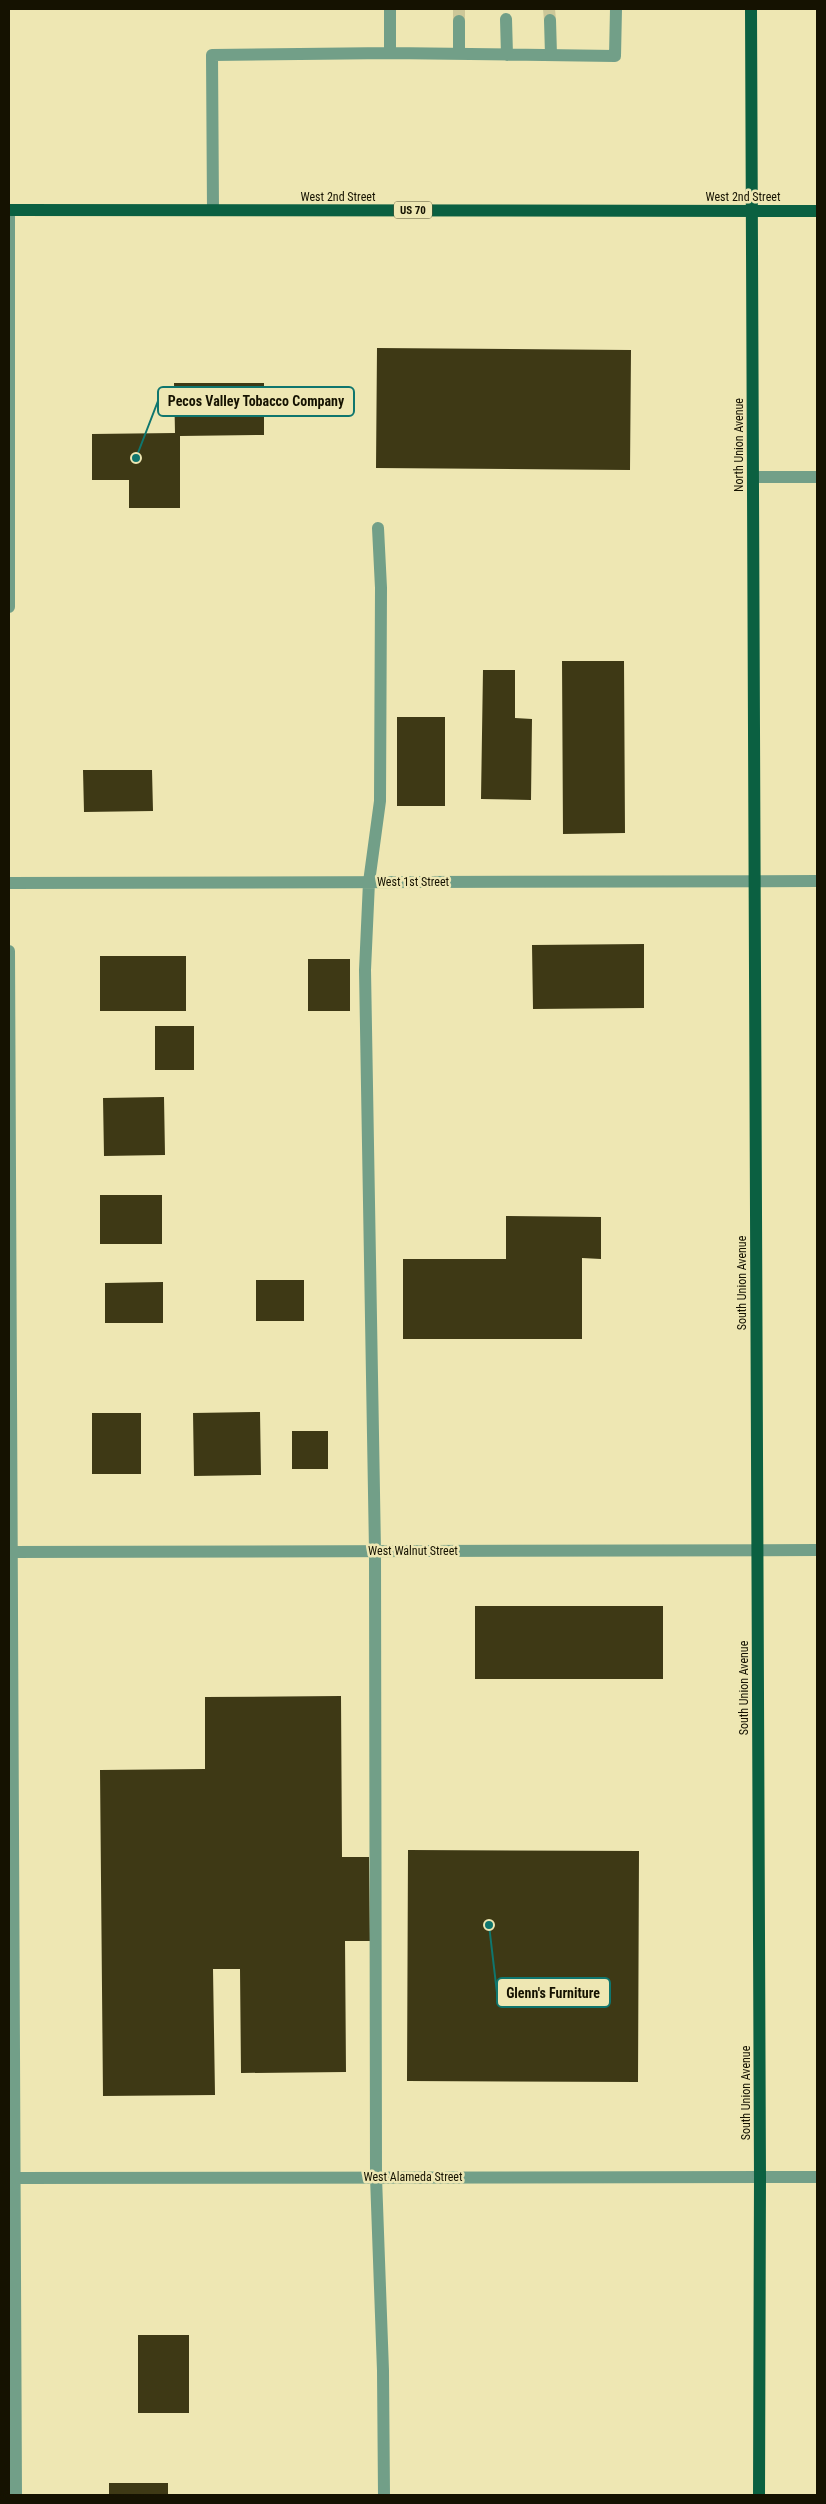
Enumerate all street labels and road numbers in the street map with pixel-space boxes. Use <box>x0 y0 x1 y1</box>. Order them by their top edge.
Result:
street label: West 2nd Street <box>301 190 376 204</box>
street label: West 2nd Street <box>706 190 781 204</box>
road number: US 70 <box>394 202 432 218</box>
street label: North Union Avenue <box>732 398 746 492</box>
street label: West 1st Street <box>377 875 450 889</box>
street label: South Union Avenue <box>735 1235 749 1330</box>
street label: West Walnut Street <box>368 1544 458 1558</box>
street label: South Union Avenue <box>737 1640 751 1735</box>
street label: South Union Avenue <box>739 2045 753 2140</box>
street label: West Alameda Street <box>363 2170 463 2184</box>

